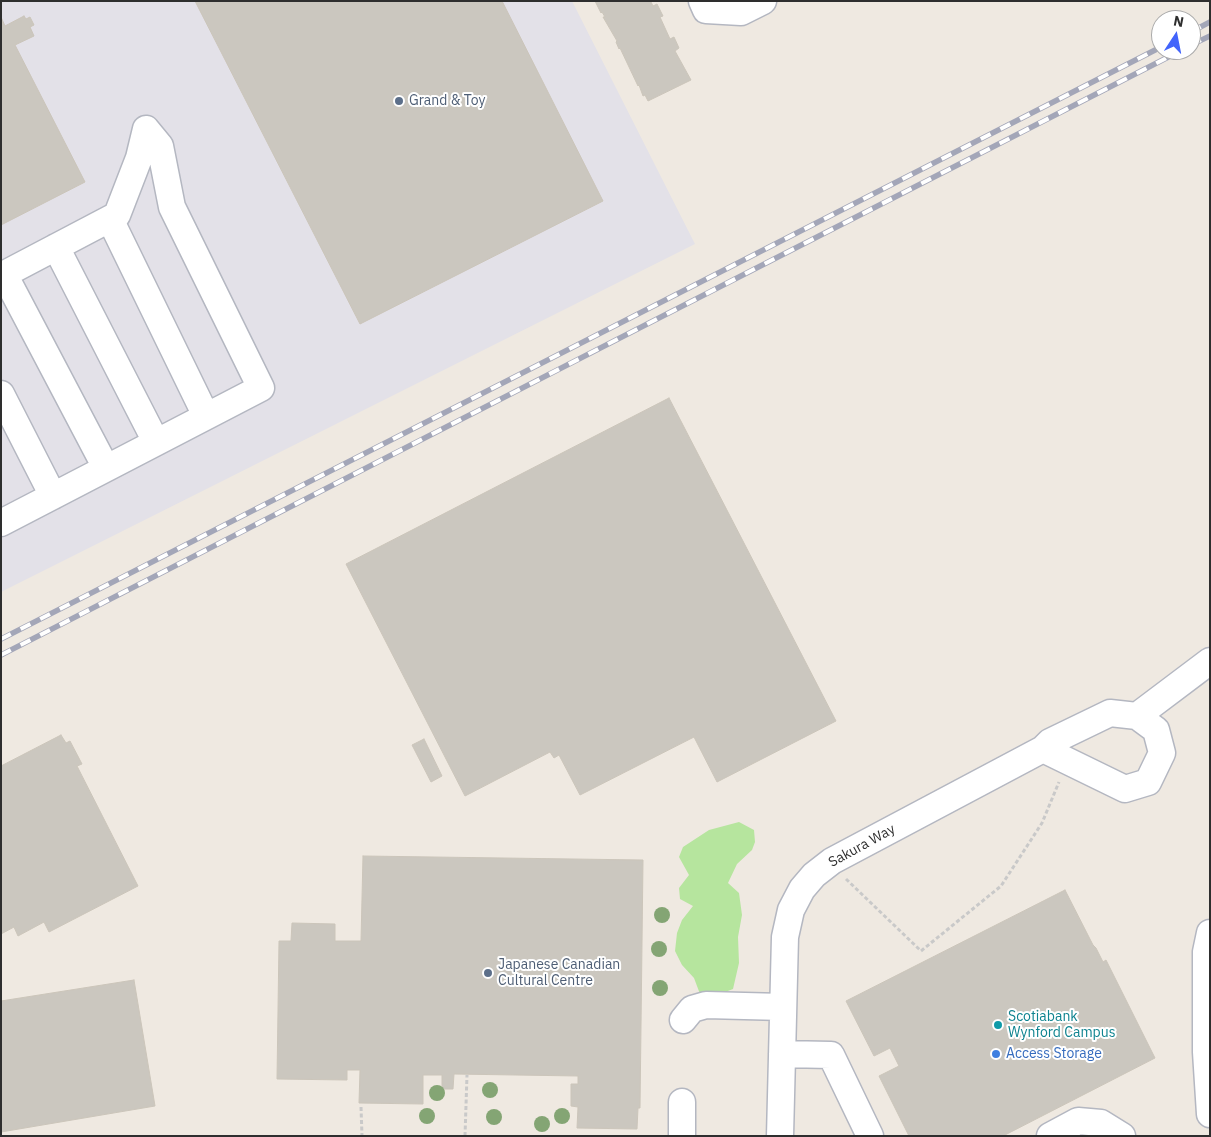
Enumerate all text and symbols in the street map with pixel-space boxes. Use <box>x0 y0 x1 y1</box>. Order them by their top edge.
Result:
north arrow <box>1151 10 1201 60</box>
text: N <box>1172 11 1185 31</box>
place label: Grand & Toy <box>409 93 486 109</box>
marker: Grand & Toy <box>393 95 405 107</box>
street label: Sakura Way <box>826 821 898 871</box>
place label: Japanese Canadian Cultural Centre <box>498 957 620 990</box>
marker: Japanese Canadian Cultural Centre <box>482 967 494 979</box>
place label: Scotiabank Wynford Campus <box>1008 1009 1115 1042</box>
marker: Scotiabank Wynford Campus <box>992 1019 1004 1031</box>
place label: Access Storage <box>1006 1046 1102 1062</box>
marker: Access Storage <box>990 1048 1002 1060</box>

